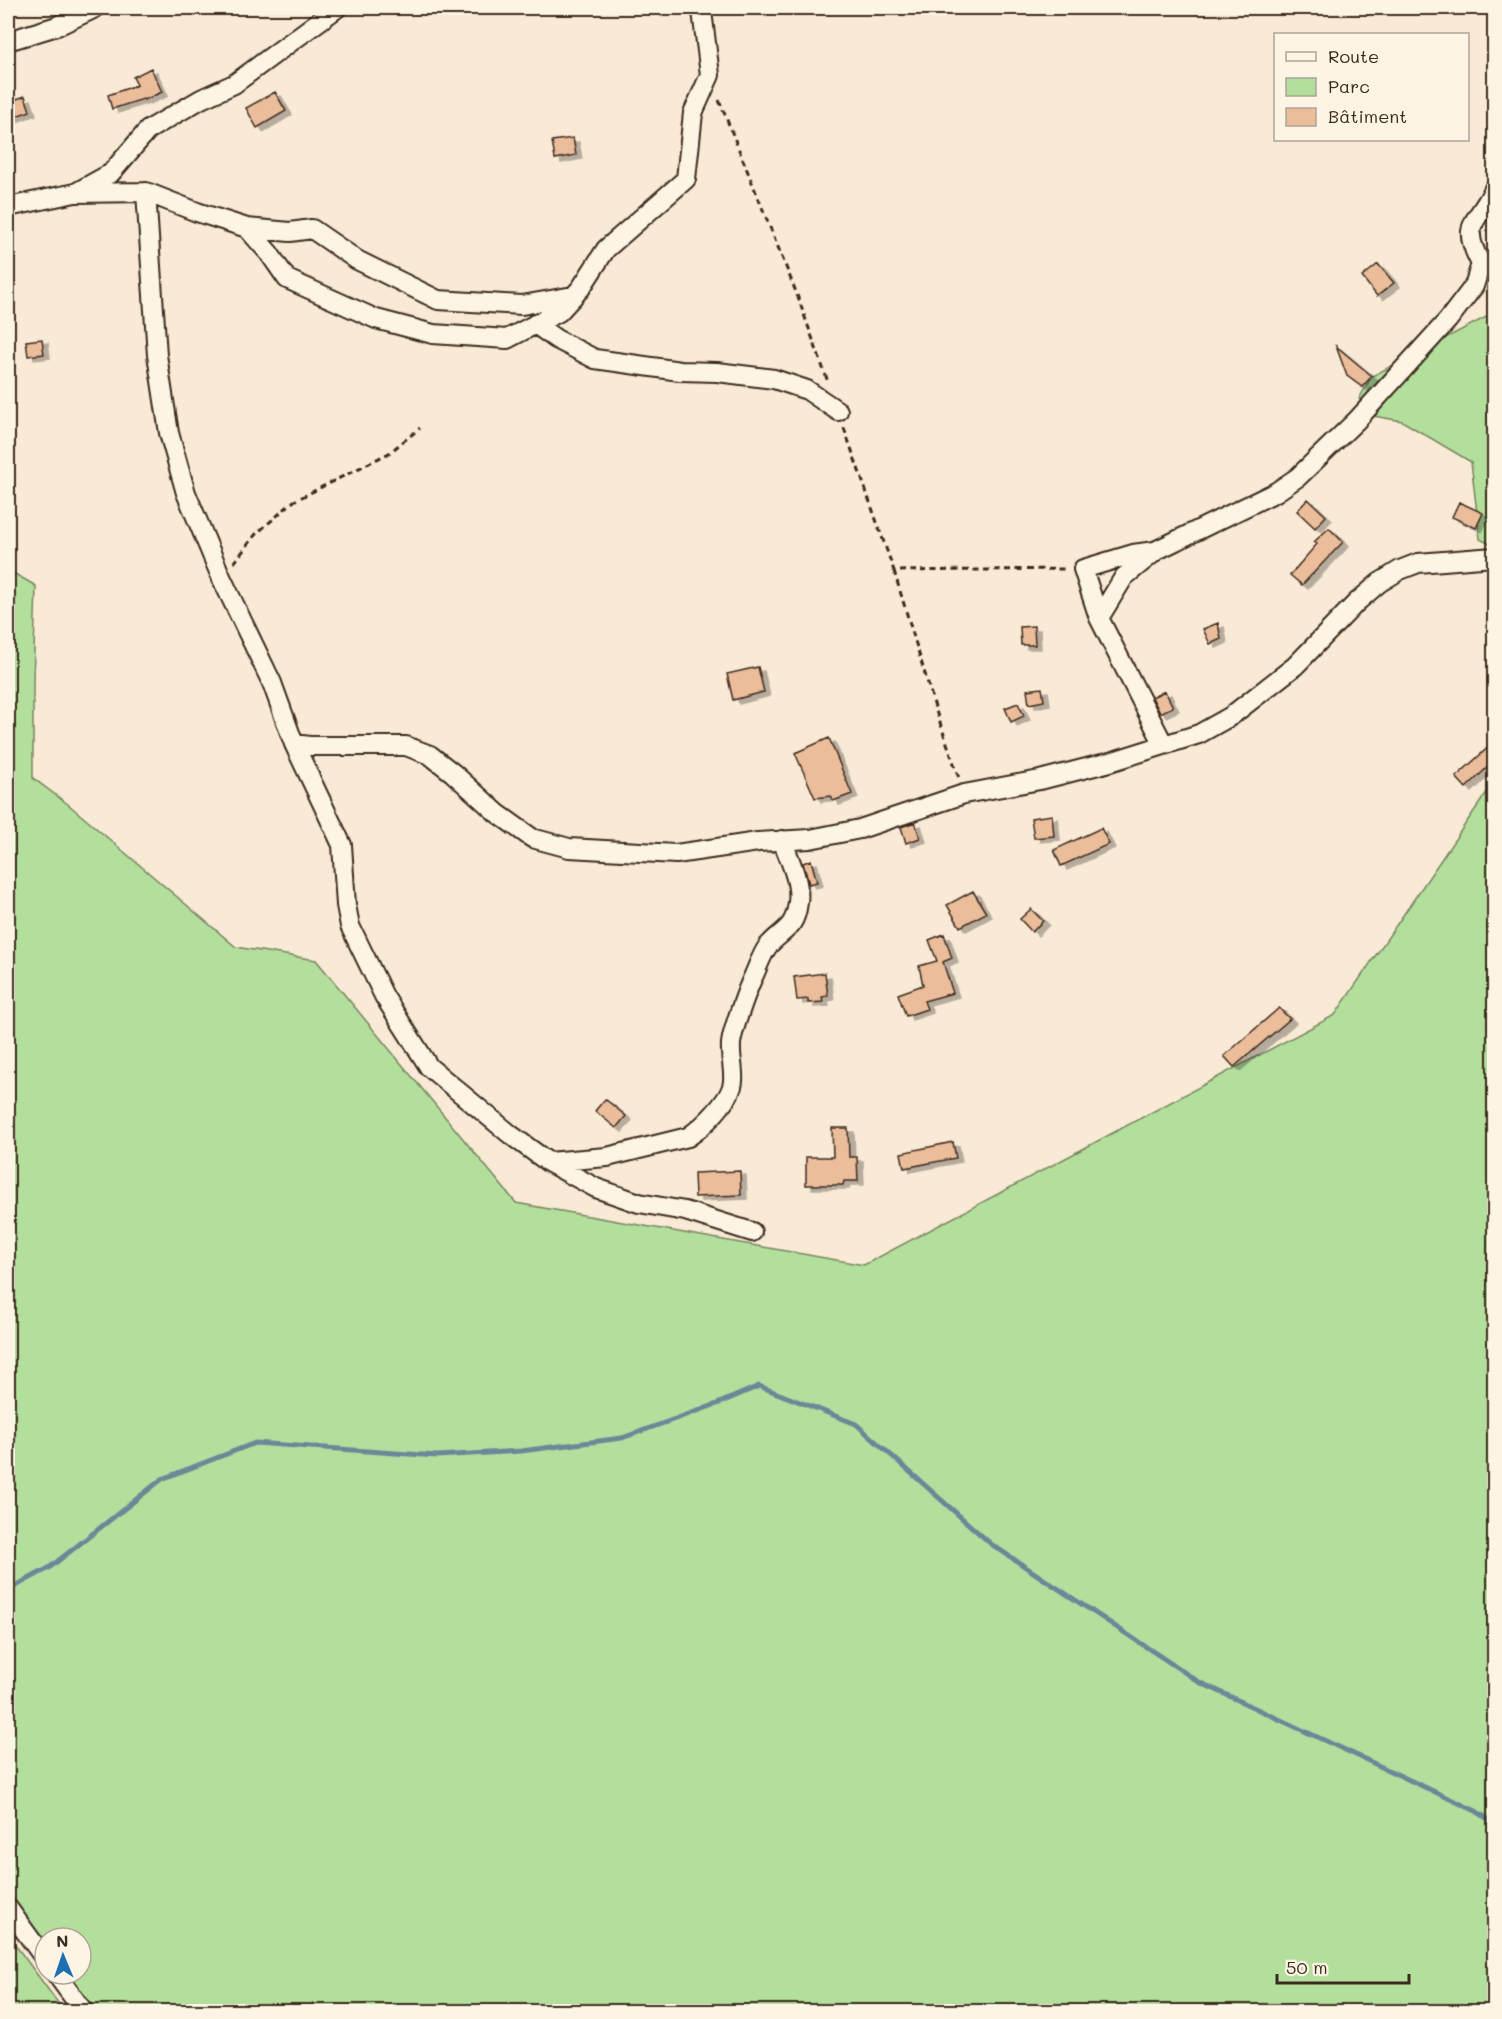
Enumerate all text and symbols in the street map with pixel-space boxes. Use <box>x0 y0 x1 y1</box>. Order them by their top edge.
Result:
legend <box>1274 33 1469 141</box>
text: Route <box>1328 44 1379 68</box>
text: Parc <box>1328 74 1370 98</box>
text: Bâtiment <box>1328 104 1407 128</box>
north arrow <box>33 1926 93 1986</box>
text: N <box>56 1930 69 1951</box>
scale bar <box>1277 1947 1409 1985</box>
text: 50 m <box>1286 1955 1328 1979</box>

